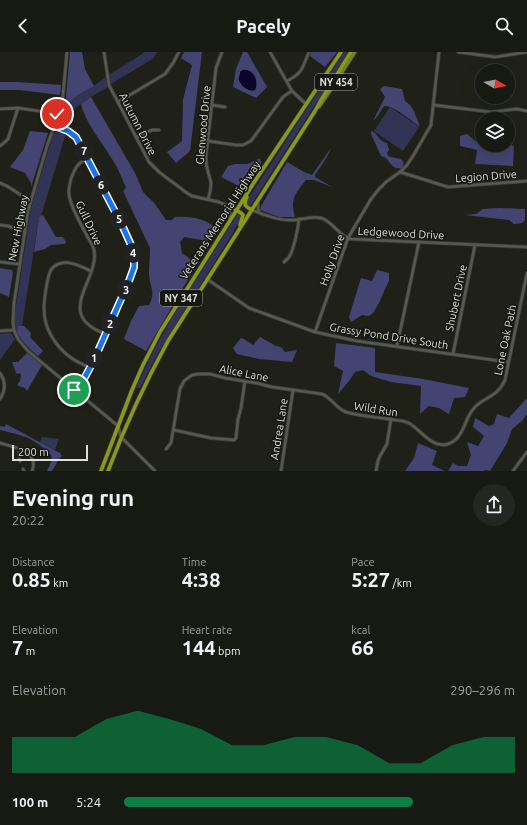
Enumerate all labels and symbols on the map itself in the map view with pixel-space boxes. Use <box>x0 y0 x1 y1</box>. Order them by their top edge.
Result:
north arrow <box>475 64 515 104</box>
road number: NY 454 <box>315 74 357 90</box>
street label: Glenwood Drive <box>194 85 212 165</box>
street label: Autumn Drive <box>117 91 159 157</box>
pin <box>40 97 74 131</box>
pin: 7 <box>74 141 94 161</box>
street label: Veterans Memorial Highway <box>177 158 263 281</box>
street label: Legion Drive <box>455 168 517 184</box>
pin: 6 <box>91 175 111 195</box>
street label: New Highway <box>6 193 30 262</box>
street label: Gull Drive <box>73 199 105 247</box>
pin: 5 <box>109 209 129 229</box>
street label: Ledgewood Drive <box>357 225 445 241</box>
street label: Holly Drive <box>317 233 347 287</box>
pin: 4 <box>123 243 143 263</box>
street label: Shubert Drive <box>443 264 469 332</box>
pin: 3 <box>116 280 136 300</box>
road number: NY 347 <box>160 290 202 306</box>
street label: Lone Oak Path <box>492 304 518 376</box>
pin: 2 <box>100 314 120 334</box>
street label: Grassy Pond Drive South <box>329 321 449 351</box>
pin: 1 <box>84 348 104 368</box>
street label: Alice Lane <box>218 362 270 384</box>
pin <box>57 373 91 407</box>
street label: Andrea Lane <box>268 397 290 461</box>
street label: Wild Run <box>353 400 399 418</box>
scale bar <box>12 443 88 462</box>

